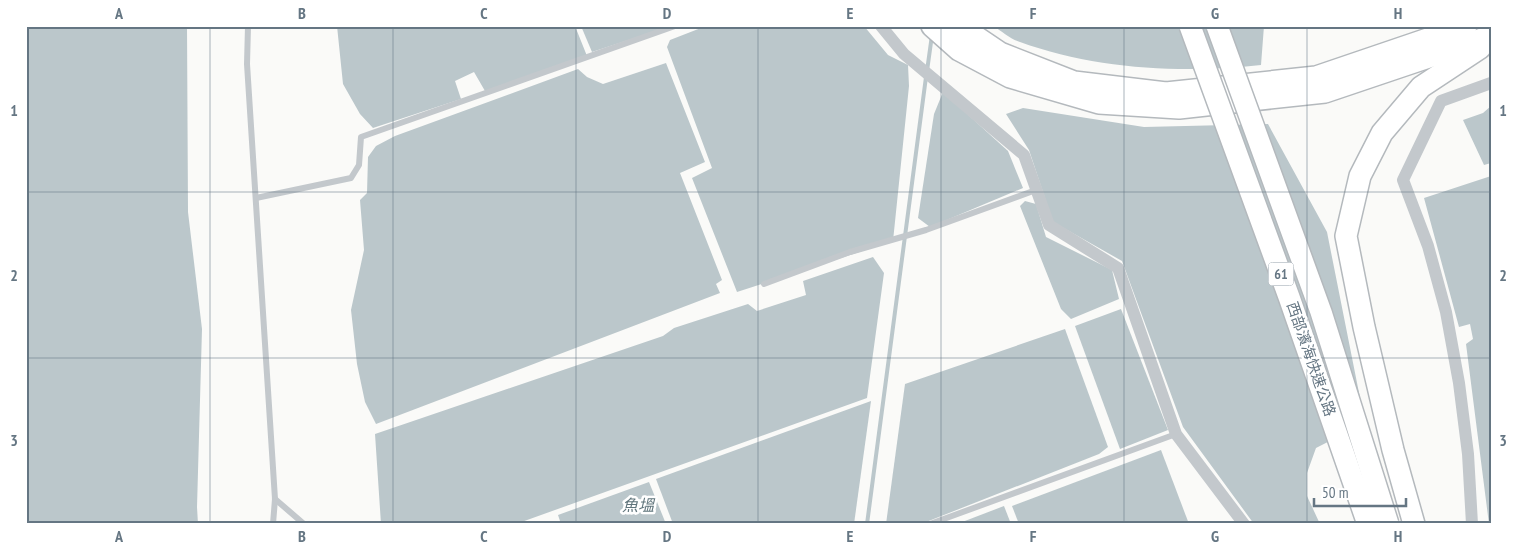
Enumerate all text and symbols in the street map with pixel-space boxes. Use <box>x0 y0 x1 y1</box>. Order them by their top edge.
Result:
text: A <box>114 3 124 23</box>
text: B <box>298 3 306 23</box>
text: C <box>480 3 488 23</box>
text: D <box>663 3 672 23</box>
text: E <box>847 3 854 23</box>
text: F <box>1030 3 1037 23</box>
text: G <box>1211 3 1219 23</box>
text: H <box>1394 3 1402 23</box>
text: 1 <box>10 100 18 120</box>
text: 1 <box>1499 100 1507 120</box>
road number: 61 <box>1268 262 1294 286</box>
text: 2 <box>10 265 18 285</box>
text: 2 <box>1499 265 1507 285</box>
street label: 西部濱海快速公路 <box>1283 299 1340 419</box>
text: 3 <box>10 430 18 450</box>
text: 3 <box>1499 430 1507 450</box>
scale bar <box>1314 475 1407 507</box>
text: 50 m <box>1322 483 1348 502</box>
water label: 魚塭 <box>622 495 656 515</box>
text: A <box>114 526 124 546</box>
text: B <box>298 526 306 546</box>
text: C <box>480 526 488 546</box>
text: D <box>663 526 672 546</box>
text: E <box>847 526 854 546</box>
text: F <box>1030 526 1037 546</box>
text: G <box>1211 526 1219 546</box>
text: H <box>1394 526 1402 546</box>

